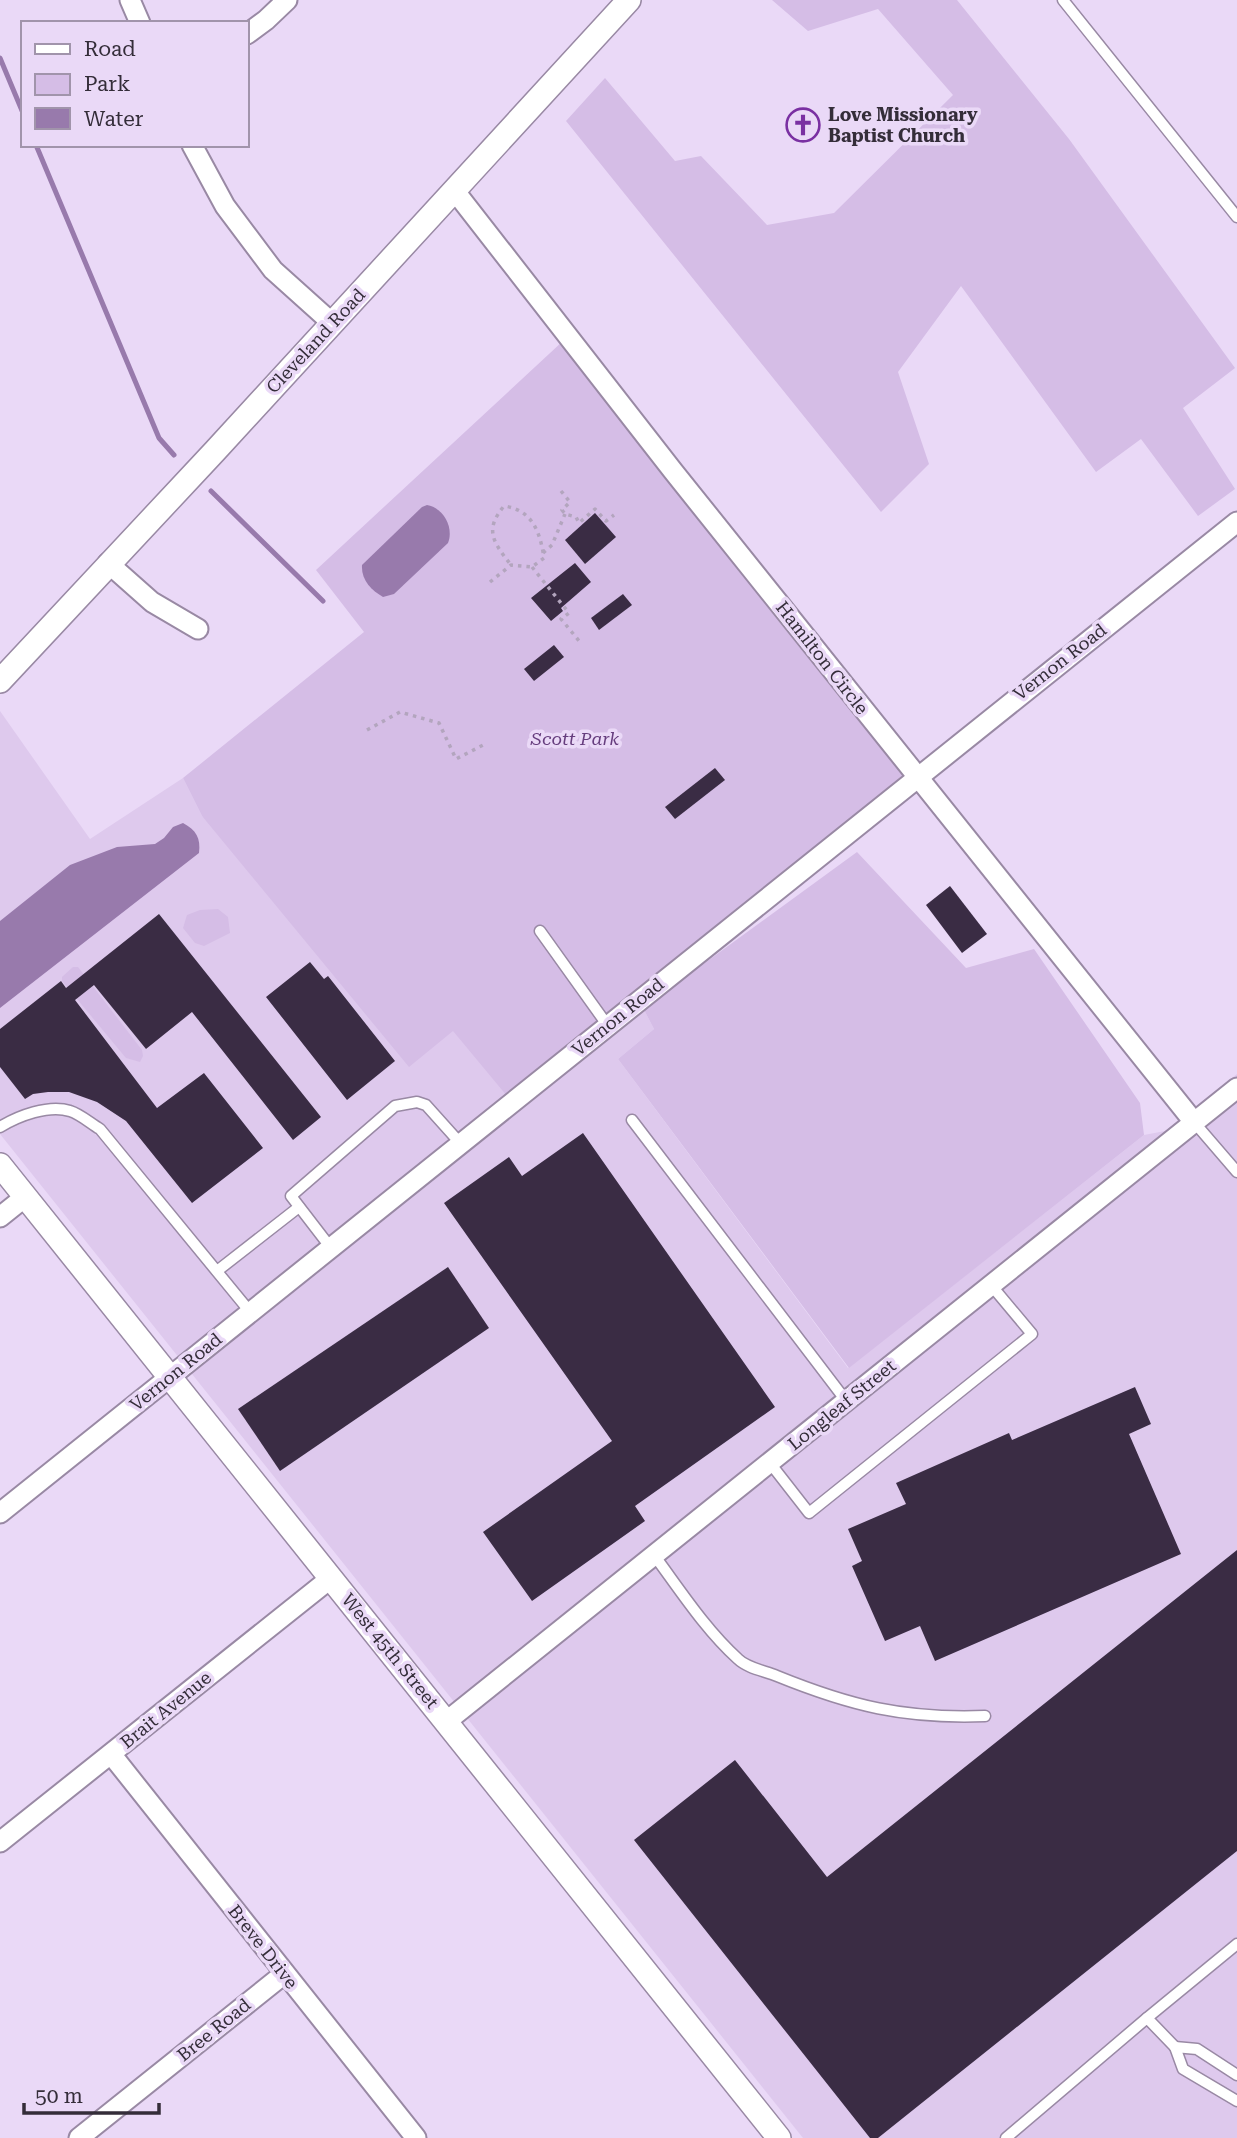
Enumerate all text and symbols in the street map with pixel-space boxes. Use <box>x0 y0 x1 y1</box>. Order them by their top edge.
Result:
legend <box>21 21 248 147</box>
text: Road <box>84 37 136 61</box>
text: Park <box>84 72 130 96</box>
place label: Love Missionary Baptist Church <box>828 104 978 146</box>
church icon: Love Missionary Baptist Church <box>784 106 822 144</box>
text: Water <box>84 107 144 131</box>
street label: Cleveland Road <box>262 284 370 397</box>
street label: Hamilton Circle <box>772 597 873 718</box>
street label: Vernon Road <box>1009 619 1111 704</box>
park label: Scott Park <box>530 728 619 749</box>
street label: Vernon Road <box>568 973 668 1060</box>
street label: Vernon Road <box>126 1328 226 1415</box>
street label: Longleaf Street <box>784 1355 900 1454</box>
street label: West 45th Street <box>338 1589 443 1713</box>
street label: Brait Avenue <box>116 1667 215 1753</box>
street label: Breve Drive <box>224 1901 303 1993</box>
street label: Bree Road <box>173 1994 255 2065</box>
scale bar <box>24 2072 159 2116</box>
text: 50 m <box>35 2084 83 2108</box>

